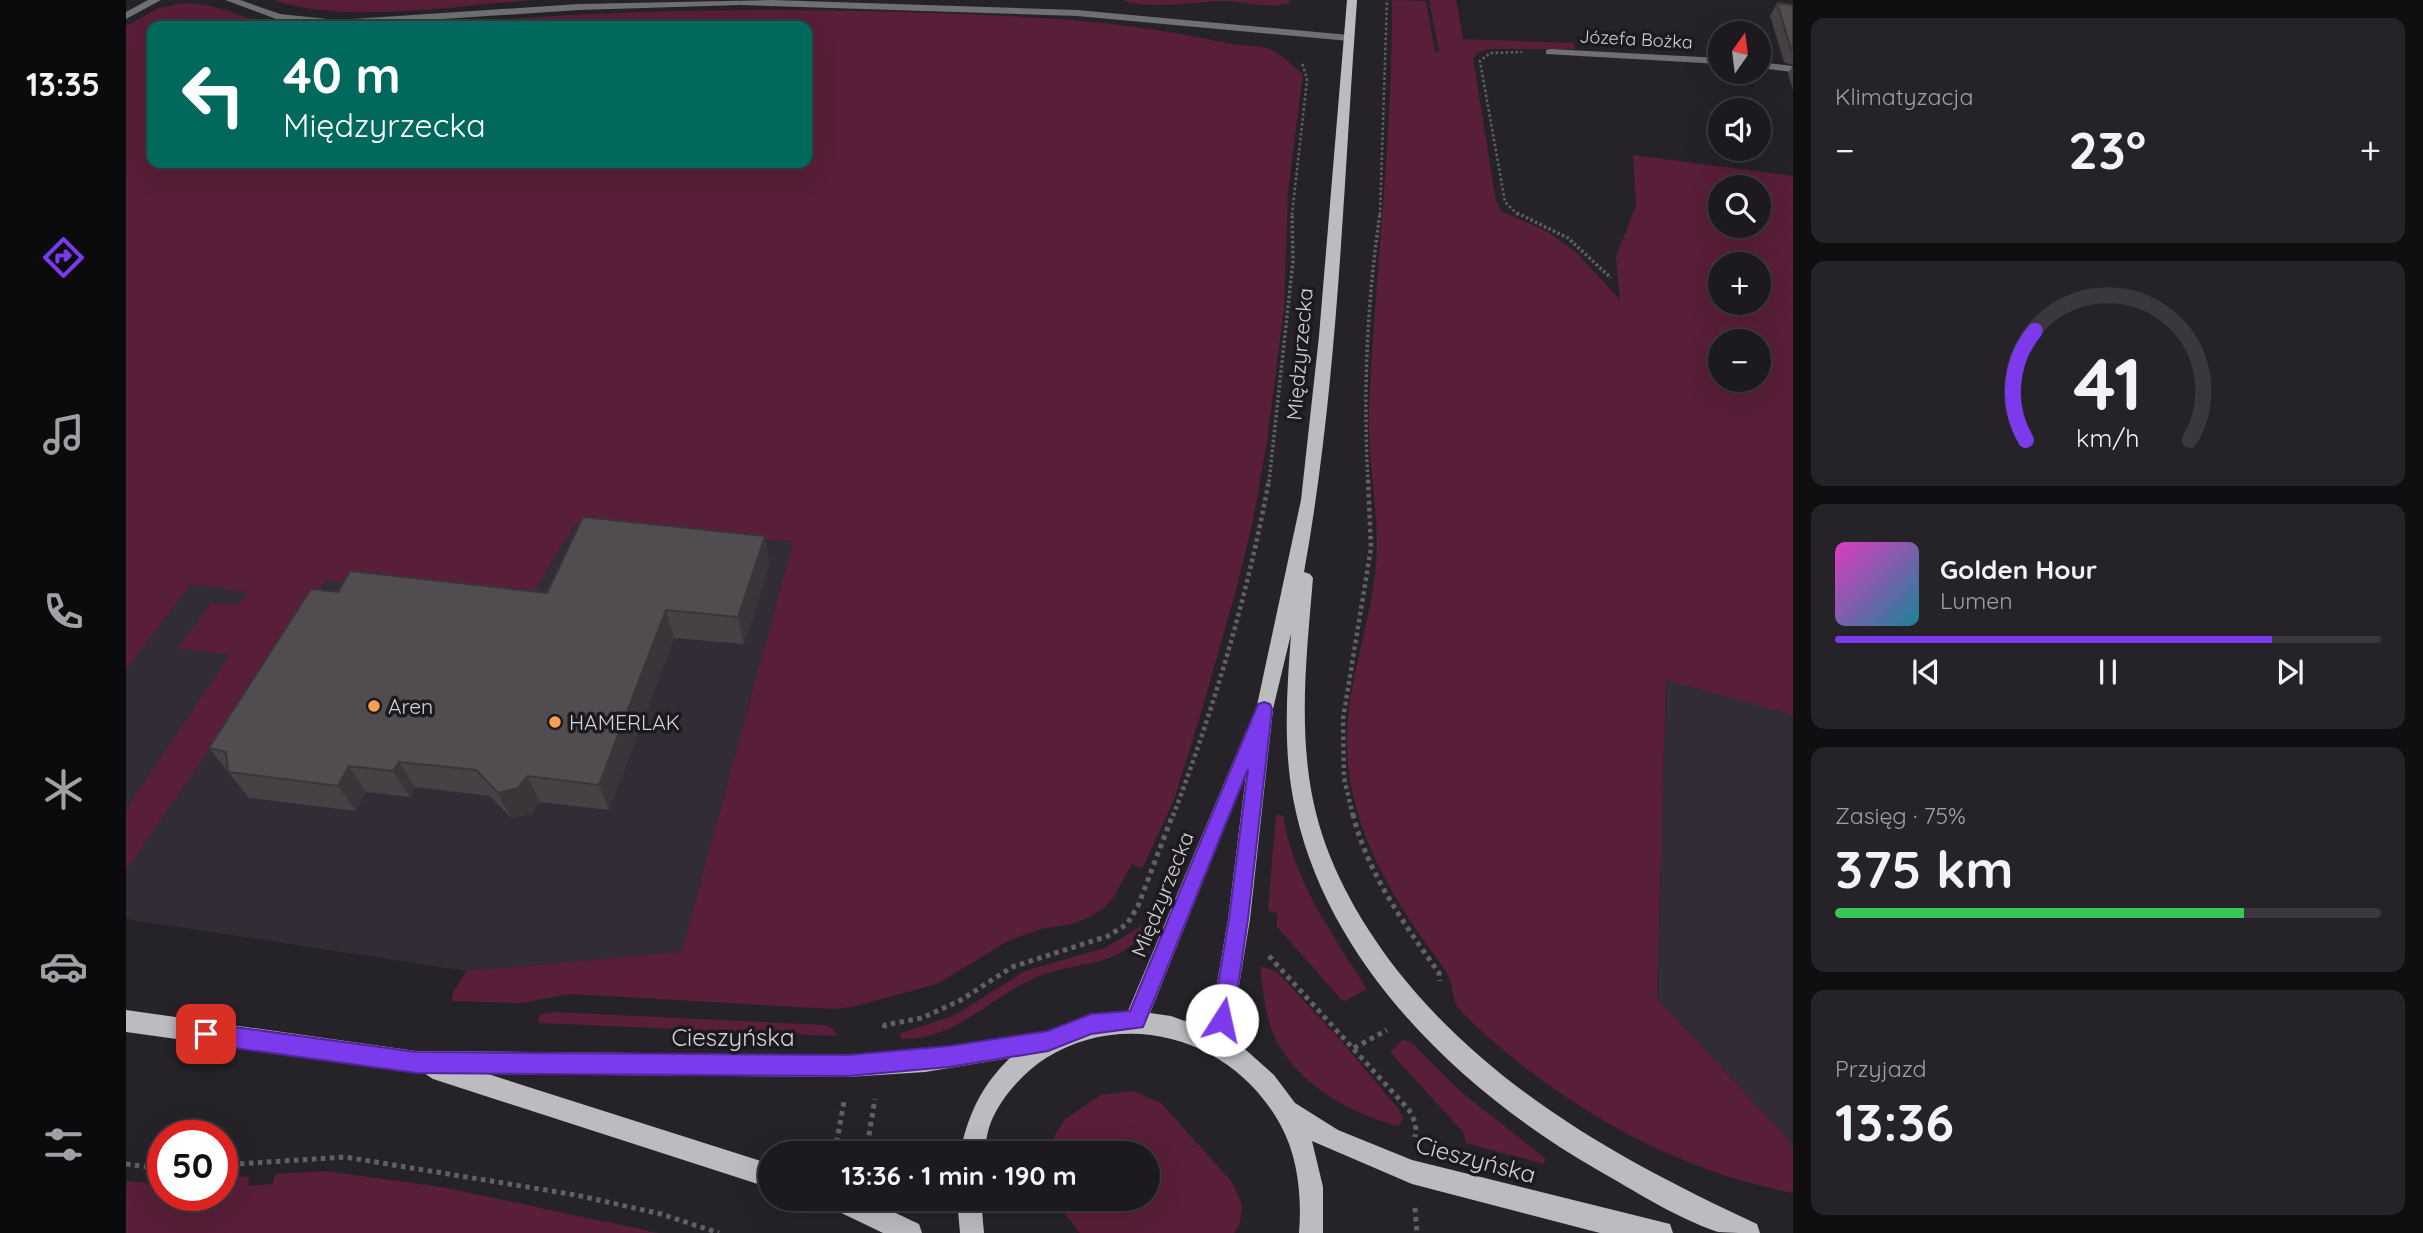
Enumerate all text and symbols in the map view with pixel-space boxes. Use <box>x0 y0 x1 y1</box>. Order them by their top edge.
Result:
north arrow <box>1708 21 1771 84</box>
map controls <box>1708 21 1771 392</box>
street label: Józefa Bożka <box>1579 25 1693 53</box>
text: 40 m <box>283 44 401 105</box>
icon: left <box>168 49 259 140</box>
text: 13:35 <box>26 64 100 104</box>
text: Klimatyzacja <box>1835 82 1974 111</box>
button: sound <box>1708 98 1771 161</box>
text: Międzyrzecka <box>283 105 486 145</box>
text: 23° <box>2068 117 2146 182</box>
text: − <box>1835 126 1855 174</box>
text: + <box>2360 126 2381 174</box>
button: search <box>1708 175 1771 238</box>
icon: directions <box>39 233 88 282</box>
button: + <box>1708 252 1771 315</box>
street label: Międzyrzecka <box>1280 287 1318 421</box>
button: − <box>1708 329 1771 392</box>
text: 41 <box>2074 337 2142 428</box>
icon: music <box>39 410 88 459</box>
text: km/h <box>2076 421 2140 452</box>
text: Golden Hour <box>1940 553 2097 586</box>
text: Lumen <box>1940 586 2013 615</box>
icon: phone <box>39 587 88 636</box>
icon: previous <box>1907 653 1945 691</box>
icon: pause <box>2089 653 2127 691</box>
icon: next <box>2271 653 2309 691</box>
place label: Aren <box>388 693 433 719</box>
marker: Aren <box>366 698 382 714</box>
place label: HAMERLAK <box>569 709 680 735</box>
marker: HAMERLAK <box>547 714 563 730</box>
icon: climate <box>39 765 88 814</box>
text: Zasięg · 75% <box>1835 801 1966 830</box>
street label: Międzyrzecka <box>1125 827 1199 961</box>
text: 375 km <box>1835 836 2014 901</box>
icon: car <box>39 942 88 991</box>
position arrow <box>1185 983 1259 1057</box>
pin <box>176 1004 236 1064</box>
icon: arrive <box>187 1015 225 1053</box>
street label: Cieszyńska <box>671 1022 795 1052</box>
text: Przyjazd <box>1835 1054 1927 1083</box>
text: 13:36 <box>1835 1089 1954 1154</box>
icon: filters <box>39 1120 88 1169</box>
speed limit sign: 50 <box>147 1120 238 1211</box>
street label: Cieszyńska <box>1413 1129 1539 1189</box>
text: 13:36 · 1 min · 190 m <box>841 1159 1077 1192</box>

